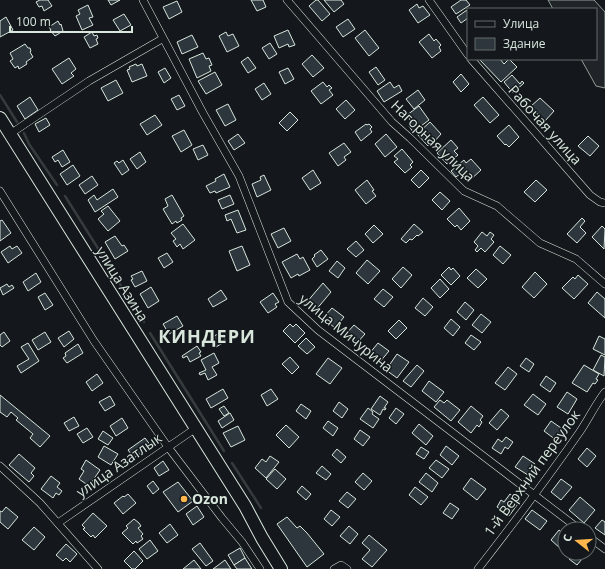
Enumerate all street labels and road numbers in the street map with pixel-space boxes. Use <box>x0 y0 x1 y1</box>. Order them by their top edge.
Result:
street label: Рабочая улица <box>504 81 586 169</box>
street label: Нагорная улица <box>387 96 479 186</box>
street label: улица Азина <box>92 243 153 325</box>
street label: улица Мичурина <box>296 289 397 376</box>
street label: 1-й Верхний переулок <box>479 405 584 540</box>
street label: улица Азатлык <box>72 428 166 501</box>

